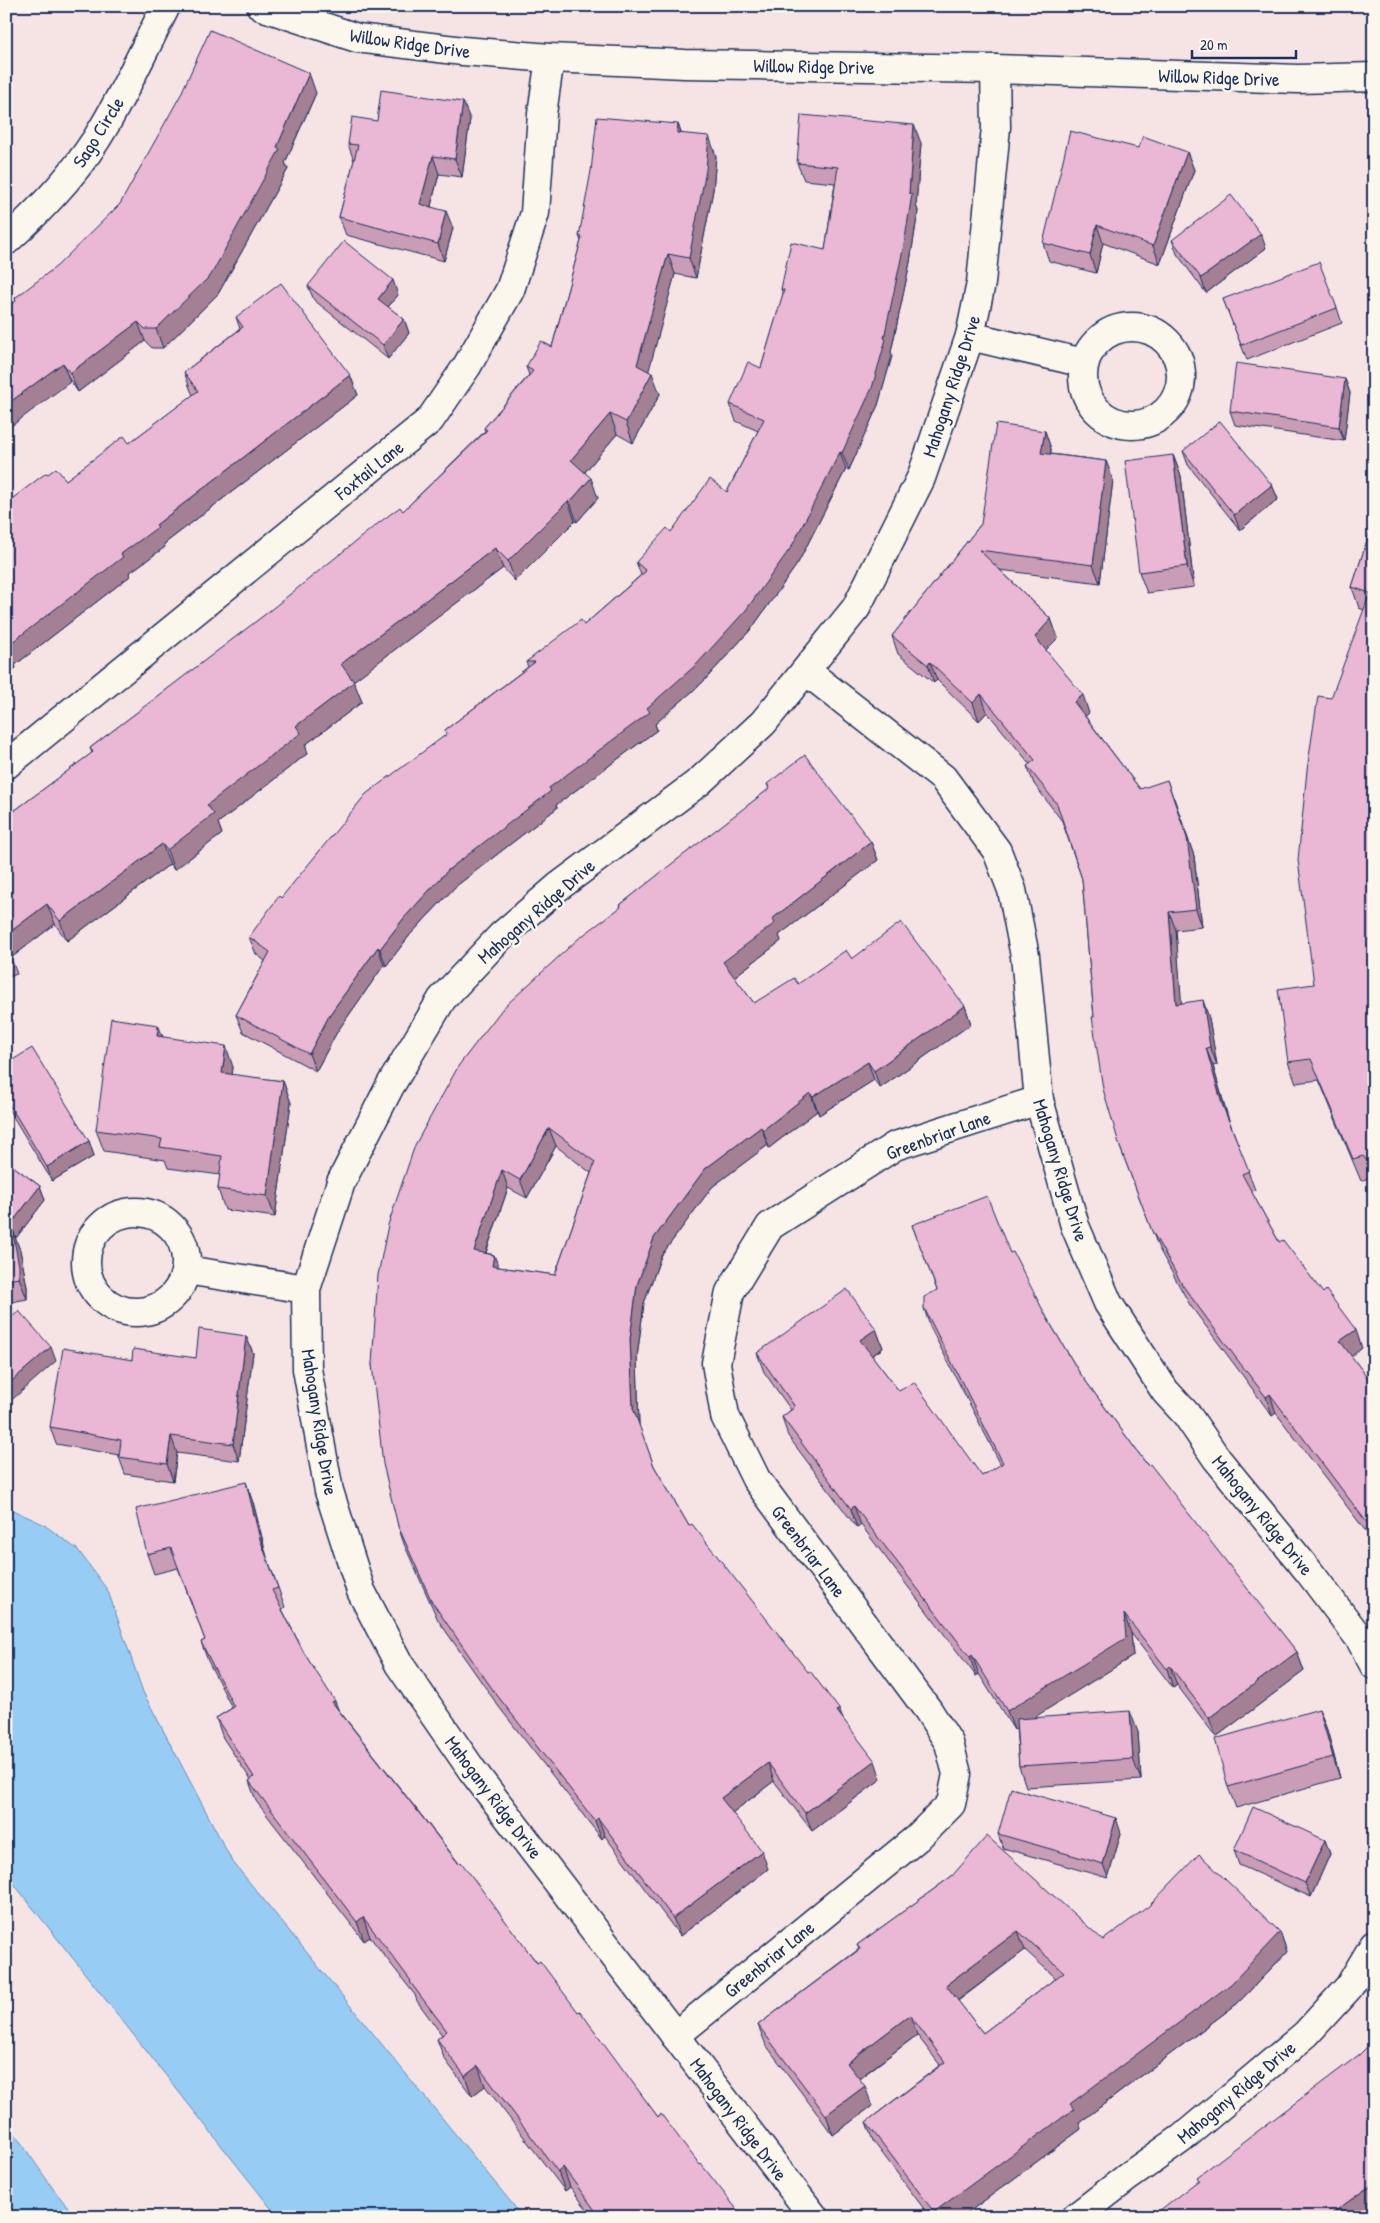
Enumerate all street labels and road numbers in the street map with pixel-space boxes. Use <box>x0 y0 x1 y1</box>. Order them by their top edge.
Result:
street label: Willow Ridge Drive <box>348 22 472 64</box>
street label: Willow Ridge Drive <box>753 52 875 80</box>
street label: Willow Ridge Drive <box>1158 62 1281 92</box>
street label: Sago Circle <box>66 91 130 172</box>
street label: Mahogany Ridge Drive <box>916 311 986 460</box>
street label: Foxtail Lane <box>328 434 409 506</box>
street label: Mahogany Ridge Drive <box>472 852 601 969</box>
street label: Mahogany Ridge Drive <box>1027 1096 1095 1245</box>
street label: Greenbriar Lane <box>882 1104 994 1166</box>
street label: Mahogany Ridge Drive <box>296 1347 344 1497</box>
street label: Mahogany Ridge Drive <box>1206 1449 1320 1581</box>
street label: Greenbriar Lane <box>766 1500 853 1603</box>
street label: Mahogany Ridge Drive <box>439 1730 549 1864</box>
street label: Greenbriar Lane <box>718 1914 820 2004</box>
street label: Mahogany Ridge Drive <box>1171 2034 1301 2149</box>
street label: Mahogany Ridge Drive <box>684 2052 794 2186</box>

